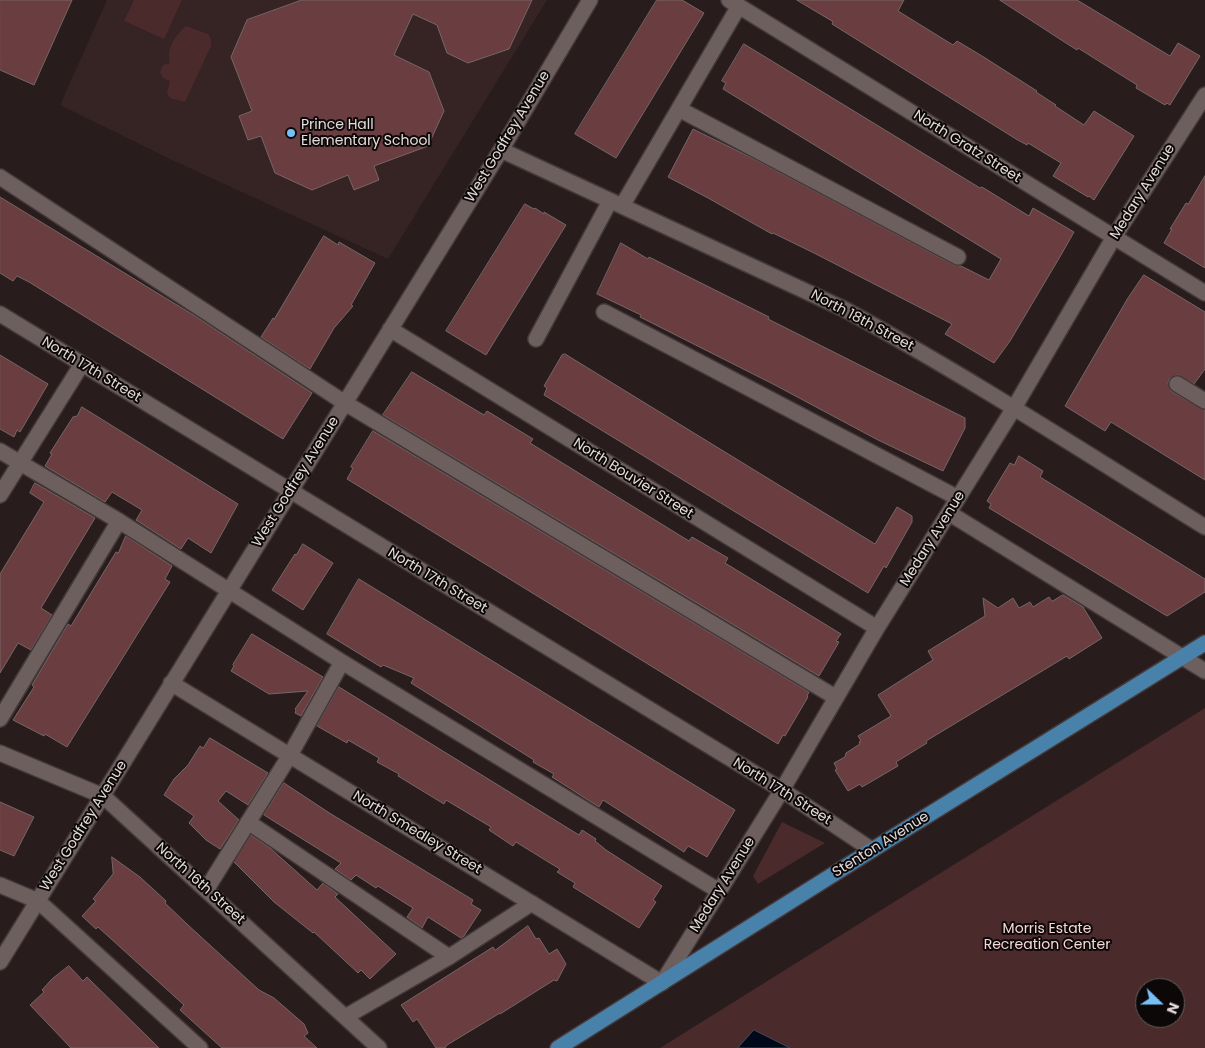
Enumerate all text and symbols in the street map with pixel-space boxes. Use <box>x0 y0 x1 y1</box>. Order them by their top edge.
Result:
street label: West Godfrey Avenue <box>462 68 554 206</box>
street label: North Gratz Street <box>910 107 1024 187</box>
place label: Prince Hall Elementary School <box>301 117 431 150</box>
marker: Prince Hall Elementary School <box>285 127 297 139</box>
street label: Medary Avenue <box>1107 141 1179 243</box>
street label: North 18th Street <box>808 287 916 355</box>
street label: North 17th Street <box>38 334 144 406</box>
street label: West Godfrey Avenue <box>249 414 343 550</box>
street label: North Bouvier Street <box>570 435 696 523</box>
street label: Medary Avenue <box>897 488 969 590</box>
street label: North 17th Street <box>384 545 490 617</box>
street label: North 17th Street <box>730 755 834 829</box>
street label: West Godfrey Avenue <box>37 758 131 894</box>
street label: North Smedley Street <box>350 788 484 878</box>
street label: Stenton Avenue <box>830 809 932 881</box>
street label: Medary Avenue <box>687 834 759 936</box>
street label: North 16th Street <box>152 840 248 928</box>
park label: Morris Estate Recreation Center <box>984 921 1110 954</box>
north arrow <box>1135 978 1185 1028</box>
text: N <box>1162 1000 1184 1017</box>

